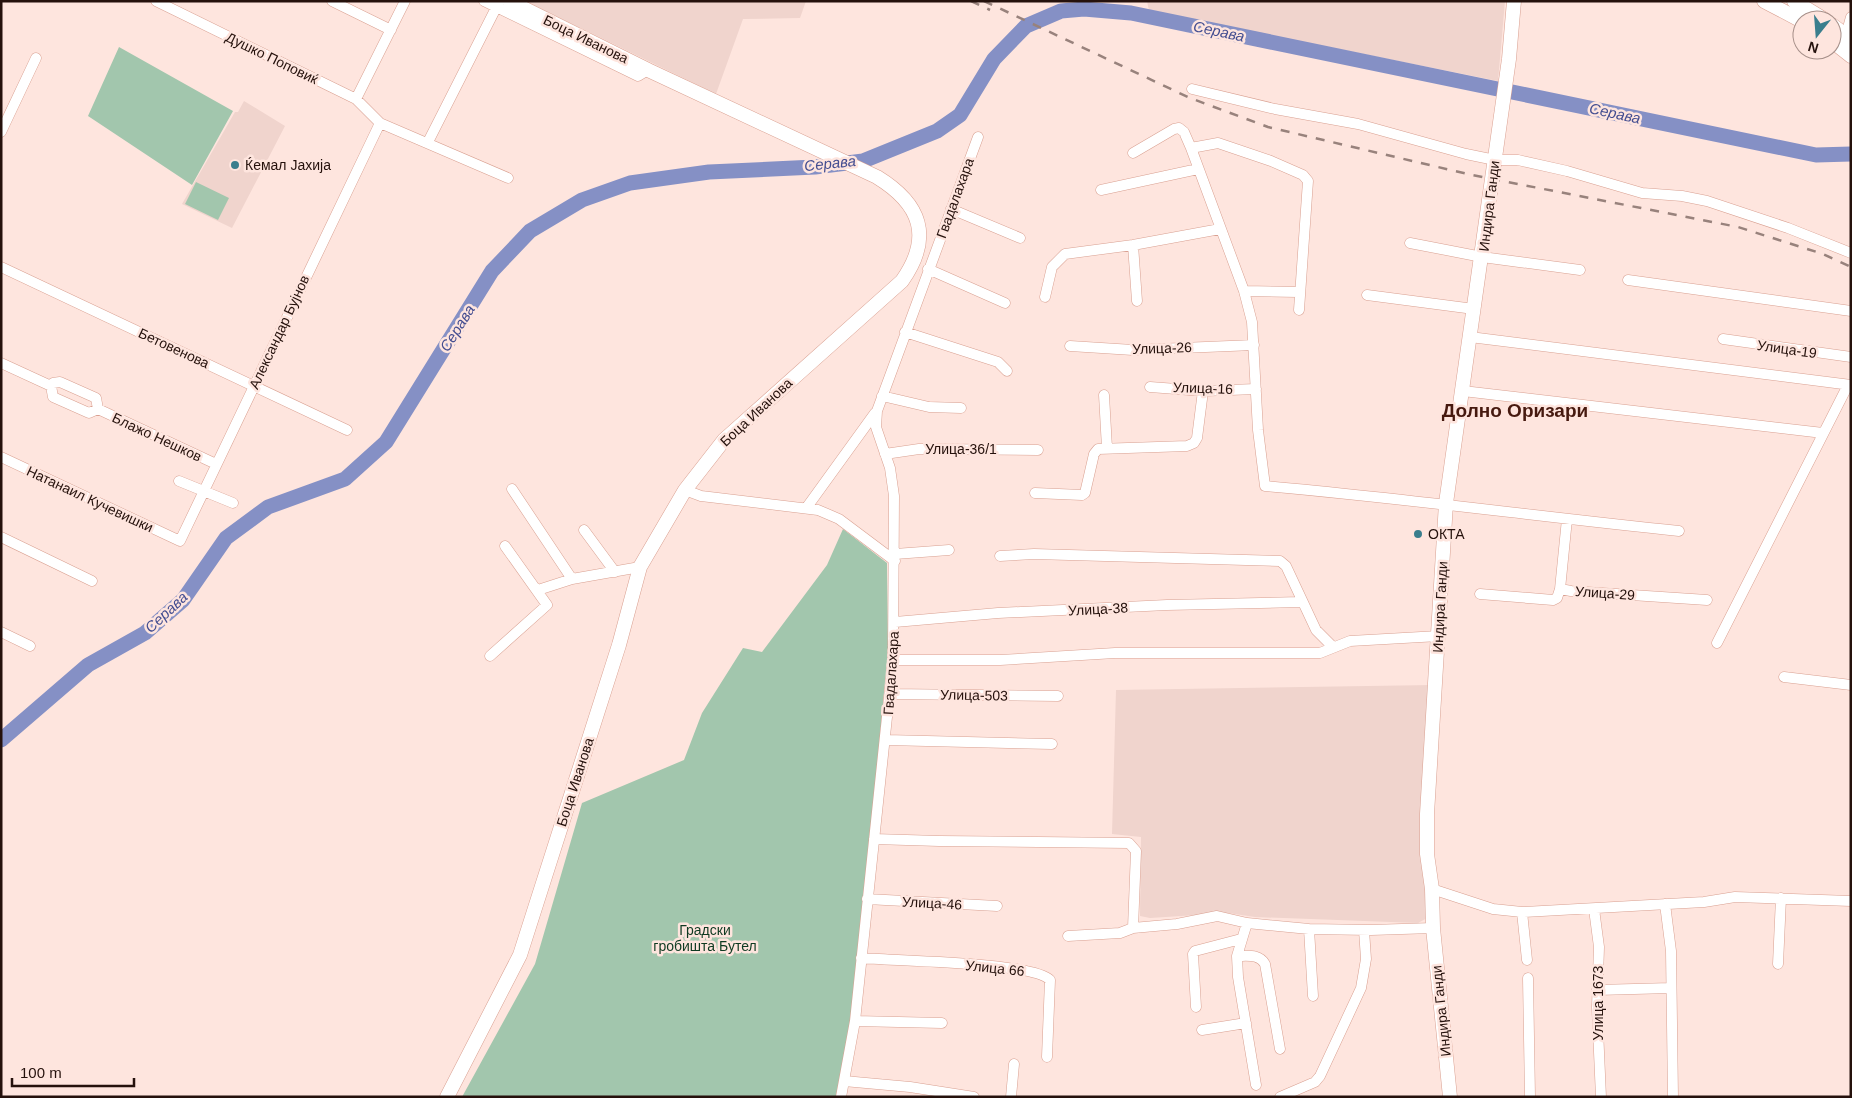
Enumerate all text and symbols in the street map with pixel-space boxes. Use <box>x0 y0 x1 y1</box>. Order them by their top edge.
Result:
north arrow <box>1792 10 1842 60</box>
street label: Боца Иванова <box>541 12 631 67</box>
water label: Серава <box>1192 17 1246 45</box>
street label: Душко Поповиќ <box>223 29 321 88</box>
text: N <box>1806 38 1820 57</box>
water label: Серава <box>1588 99 1642 127</box>
water label: Серава <box>803 152 857 174</box>
street label: Гвадалахара <box>933 156 977 240</box>
place label: Ќемал Јахија <box>245 157 331 173</box>
marker: Ќемал Јахија <box>229 159 241 171</box>
street label: Индира Ганди <box>1475 160 1503 252</box>
street label: Александар Бујнов <box>246 273 312 391</box>
water label: Серава <box>436 302 478 354</box>
street label: Бетовенова <box>136 325 212 371</box>
street label: Улица-19 <box>1756 337 1818 361</box>
street label: Улица-26 <box>1132 339 1192 357</box>
street label: Боца Иванова <box>717 375 795 449</box>
street label: Улица-16 <box>1173 379 1233 397</box>
district label: Долно Оризари <box>1442 400 1588 421</box>
street label: Блажо Нешков <box>110 409 204 465</box>
street label: Улица-36/1 <box>925 441 997 457</box>
street label: Натанаил Кучевишки <box>24 463 156 535</box>
place label: ОКТА <box>1428 526 1465 542</box>
marker: ОКТА <box>1412 528 1424 540</box>
street label: Индира Ганди <box>1430 561 1450 653</box>
street label: Улица-29 <box>1575 583 1636 603</box>
water label: Серава <box>141 588 191 636</box>
street label: Улица-38 <box>1068 599 1129 619</box>
street label: Гвадалахара <box>880 630 902 715</box>
street label: Улица-503 <box>940 686 1008 704</box>
street label: Боца Иванова <box>553 735 597 828</box>
street label: Улица-46 <box>902 893 963 913</box>
park label: Градски гробишта Бутел <box>653 922 757 954</box>
street label: Улица 66 <box>965 957 1025 979</box>
street label: Индира Ганди <box>1428 965 1454 1057</box>
street label: Улица 1673 <box>1590 965 1606 1040</box>
scale bar <box>12 1056 135 1088</box>
text: 100 m <box>20 1064 62 1081</box>

